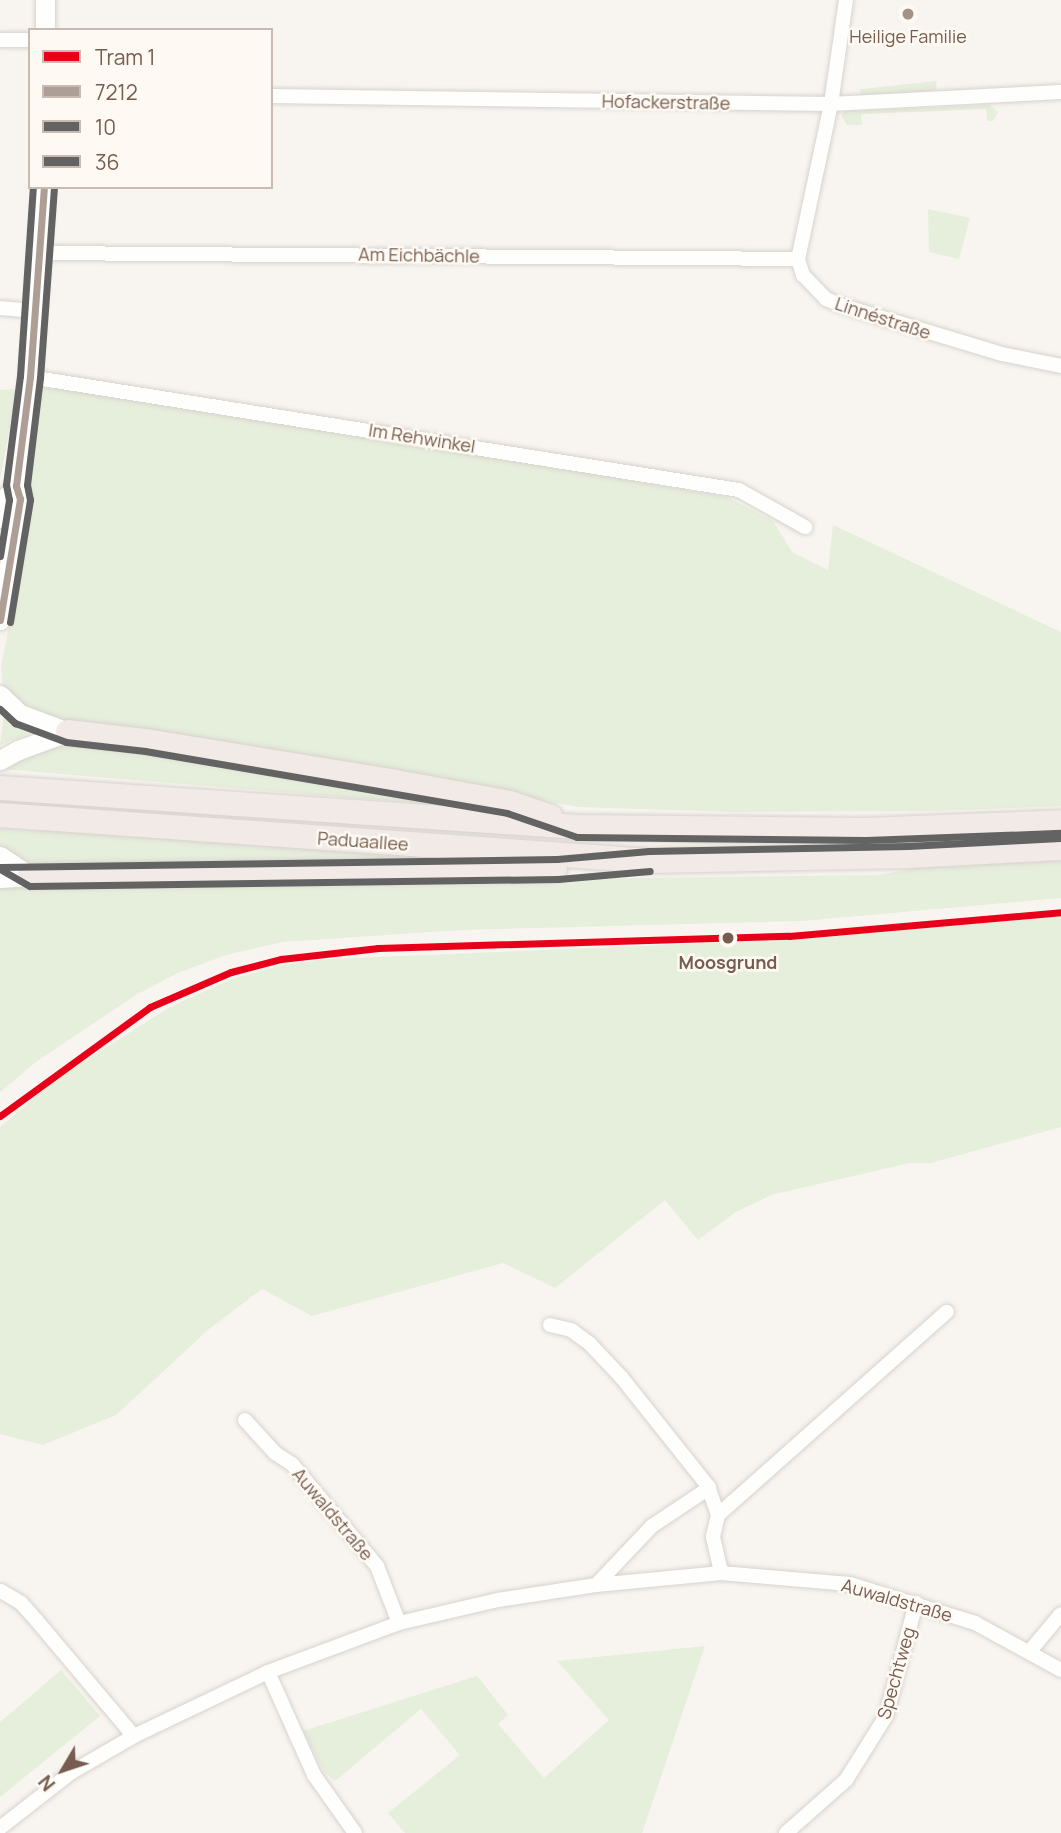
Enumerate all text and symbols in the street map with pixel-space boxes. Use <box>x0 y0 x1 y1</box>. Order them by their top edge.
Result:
marker: Heilige Familie <box>900 6 916 22</box>
place label: Heilige Familie <box>849 25 967 47</box>
legend <box>28 28 273 189</box>
text: Tram 1 <box>95 43 156 71</box>
text: 7212 <box>95 78 138 106</box>
street label: Hofackerstraße <box>602 90 730 114</box>
text: 10 <box>95 113 116 141</box>
text: 36 <box>95 148 120 176</box>
street label: Am Eichbächle <box>358 243 480 267</box>
street label: Linnéstraße <box>832 292 934 344</box>
street label: Im Rehwinkel <box>367 419 477 457</box>
street label: Paduaallee <box>317 827 409 855</box>
marker: Moosgrund <box>717 927 739 949</box>
place label: Moosgrund <box>679 951 777 973</box>
street label: Auwaldstraße <box>288 1463 378 1565</box>
street label: Auwaldstraße <box>839 1574 955 1626</box>
street label: Spechtweg <box>873 1624 919 1722</box>
north arrow <box>28 1735 98 1805</box>
text: N <box>32 1770 61 1797</box>

